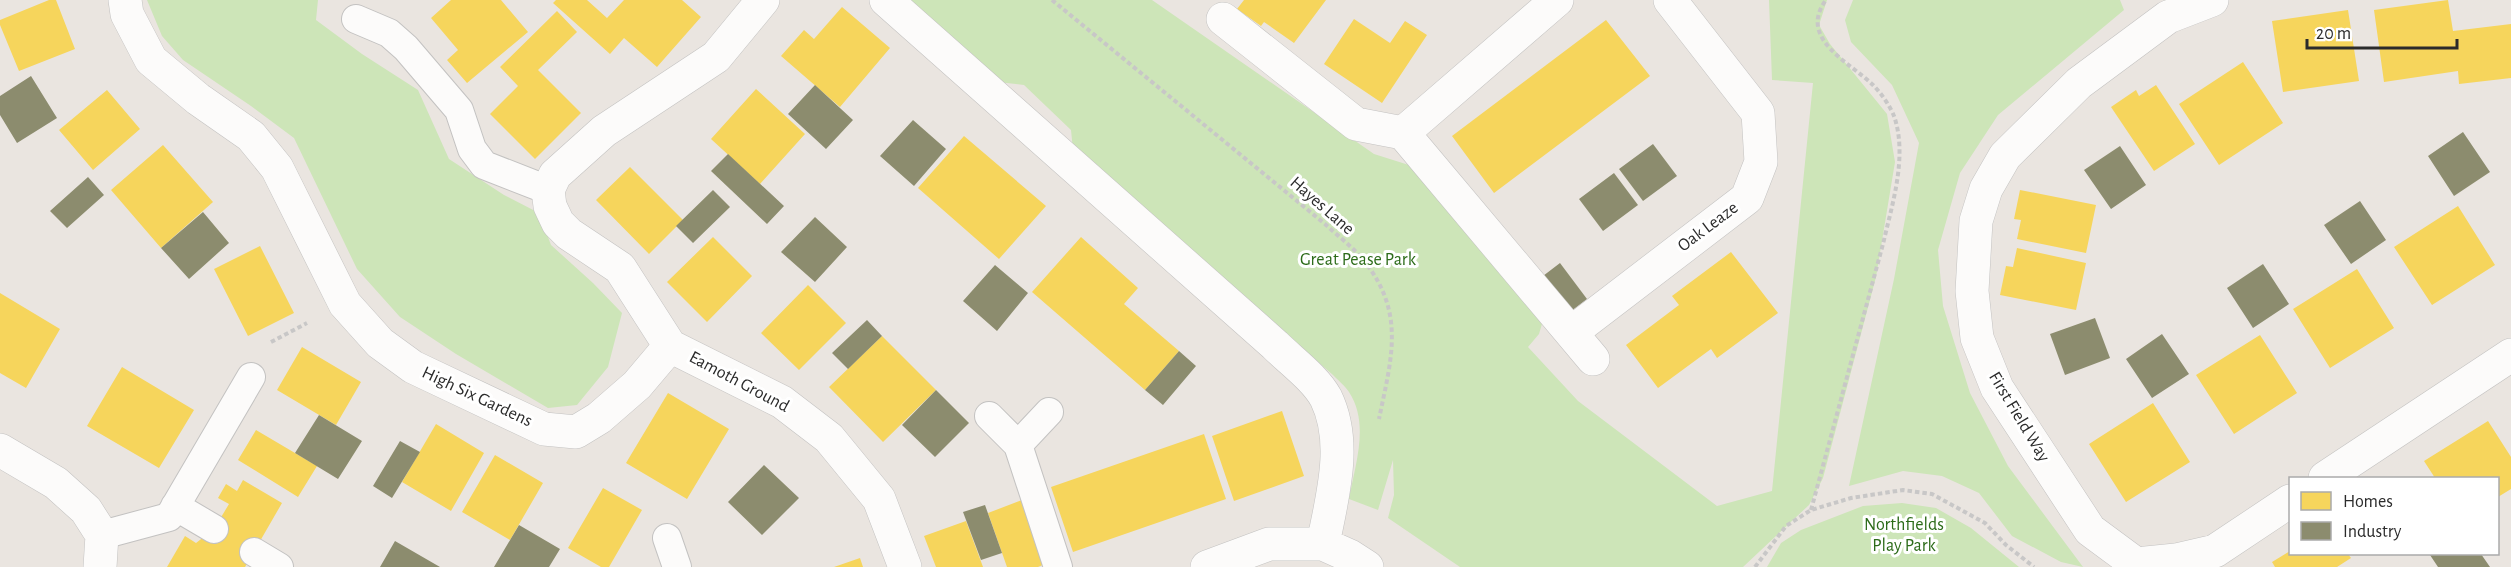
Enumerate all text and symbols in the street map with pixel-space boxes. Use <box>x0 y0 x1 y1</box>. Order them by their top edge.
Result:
scale bar <box>2307 12 2457 50</box>
text: 20 m <box>2316 25 2351 43</box>
street label: Hayes Lane <box>1286 173 1358 239</box>
street label: Oak Leaze <box>1675 199 1741 255</box>
park label: Great Pease Park <box>1300 251 1417 269</box>
street label: Eamoth Ground <box>686 348 792 416</box>
street label: High Six Gardens <box>419 364 535 430</box>
street label: First Field Way <box>1985 369 2053 465</box>
legend <box>2289 477 2499 555</box>
text: Homes <box>2343 493 2393 511</box>
park label: Northfields Play Park <box>1864 516 1944 555</box>
text: Industry <box>2343 523 2402 541</box>

